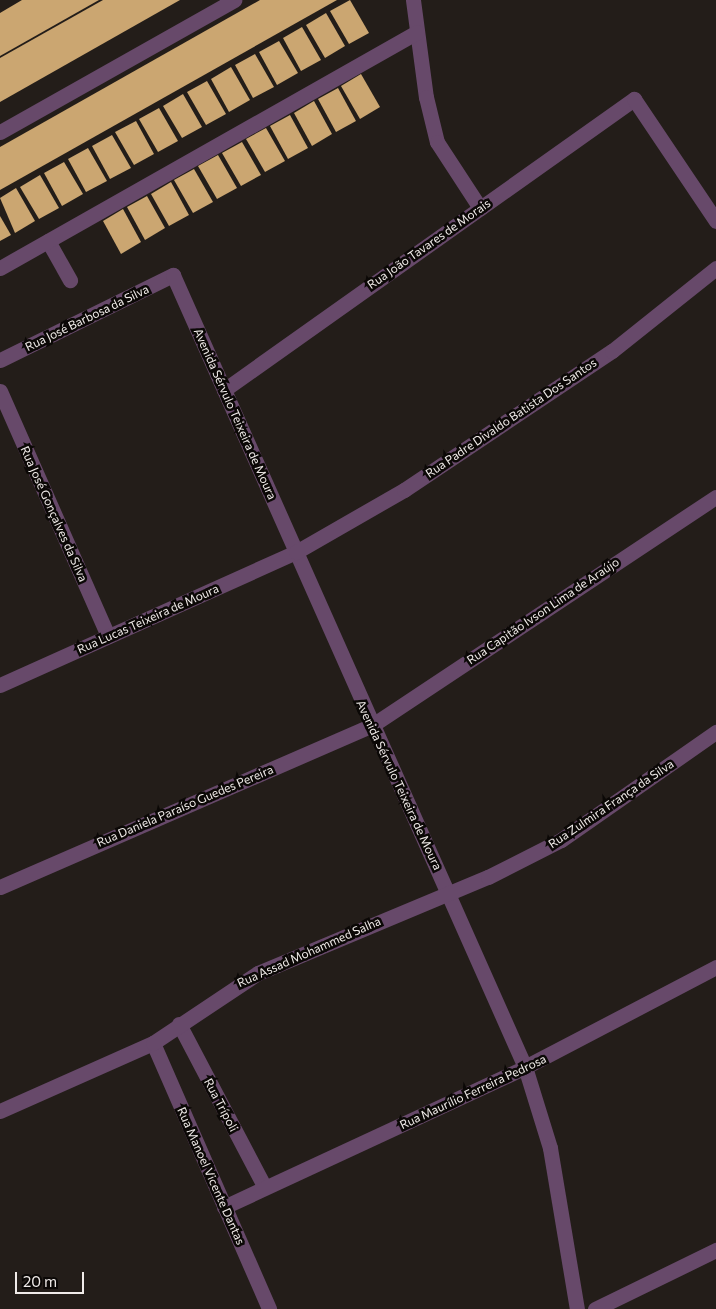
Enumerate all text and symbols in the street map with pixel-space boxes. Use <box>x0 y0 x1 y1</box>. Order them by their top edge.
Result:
street label: Rua João Tavares de Morais <box>365 196 493 292</box>
street label: Rua José Barbosa da Silva <box>23 282 151 354</box>
street label: Avenida Sérvulo Teixeira de Moura <box>191 326 279 502</box>
street label: Rua Padre Divaldo Batista Dos Santos <box>423 355 599 481</box>
street label: Rua José Gonçalves da Silva <box>18 444 90 584</box>
street label: Rua Capitão Ivson Lima de Araújo <box>464 555 622 667</box>
street label: Rua Lucas Teixeira de Moura <box>75 581 221 657</box>
street label: Avenida Sérvulo Teixeira de Moura <box>353 698 445 872</box>
street label: Rua Zulmira França da Silva <box>546 757 676 851</box>
street label: Rua Daniela Paraíso Guedes Pereira <box>95 762 275 850</box>
street label: Rua Assad Mohammed Salha <box>235 914 383 990</box>
street label: Rua Maurílio Ferreira Pedrosa <box>397 1052 549 1132</box>
street label: Rua Trípoli <box>201 1076 241 1134</box>
street label: Rua Manoel Vicente Dantas <box>174 1105 248 1247</box>
scale bar <box>18 1262 86 1294</box>
text: 20 m <box>23 1272 57 1290</box>

